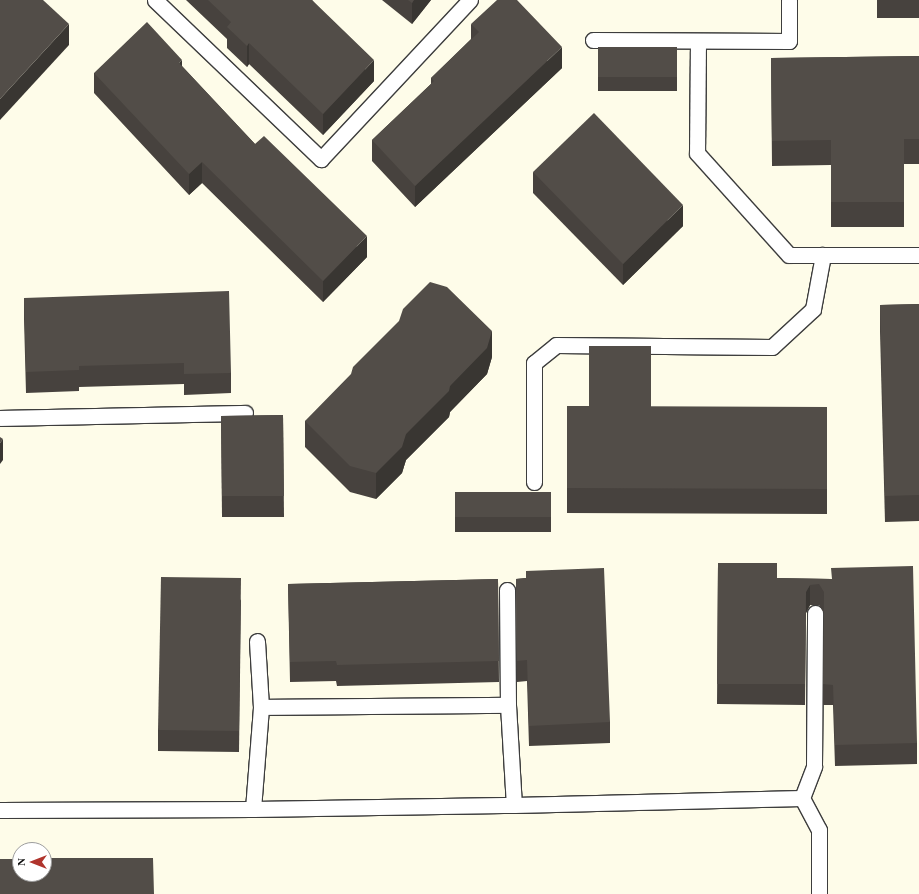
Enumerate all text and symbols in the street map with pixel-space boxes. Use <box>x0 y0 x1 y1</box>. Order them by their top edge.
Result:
north arrow <box>12 842 52 882</box>
text: N <box>15 858 27 866</box>

